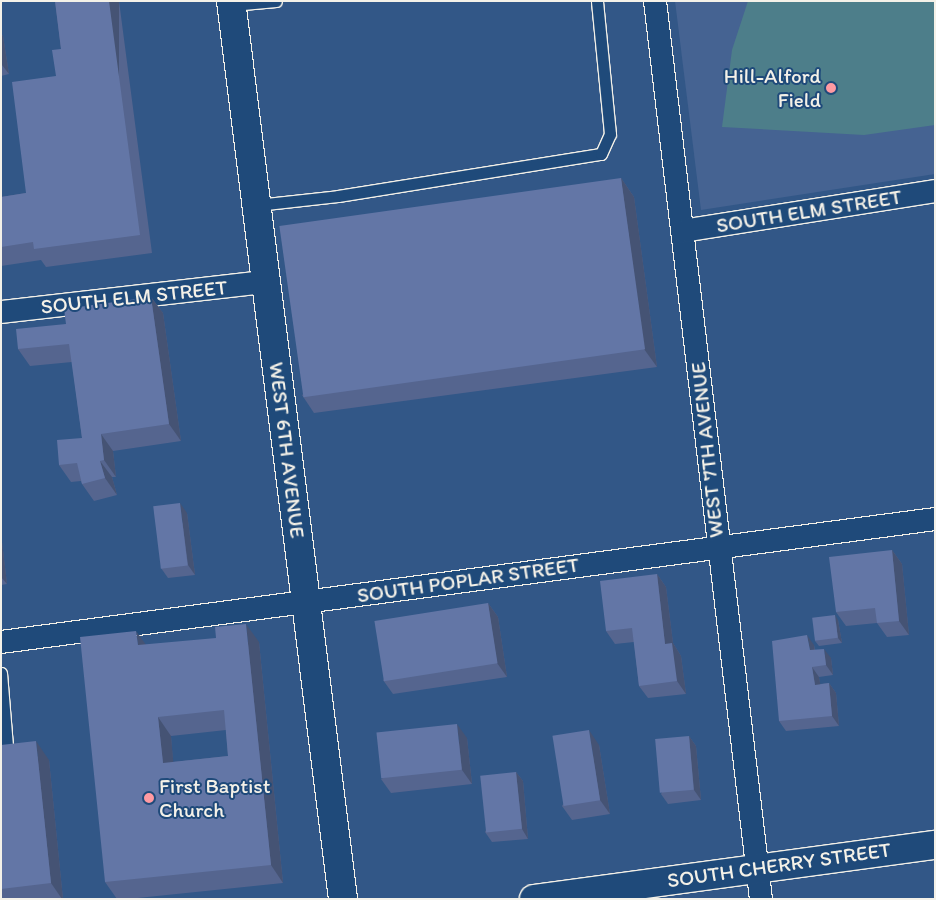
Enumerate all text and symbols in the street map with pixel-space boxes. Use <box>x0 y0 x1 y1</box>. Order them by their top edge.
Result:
place label: Hill-Alford Field <box>724 63 821 113</box>
marker: Hill-Alford Field <box>825 82 837 94</box>
street label: SOUTH ELM STREET <box>714 184 904 238</box>
street label: SOUTH ELM STREET <box>39 275 229 319</box>
street label: WEST 6TH AVENUE <box>264 361 310 539</box>
street label: WEST 7TH AVENUE <box>685 361 729 539</box>
street label: SOUTH POPLAR STREET <box>355 552 581 608</box>
place label: First Baptist Church <box>159 773 272 823</box>
marker: First Baptist Church <box>143 792 155 804</box>
street label: SOUTH CHERRY STREET <box>666 837 892 893</box>

